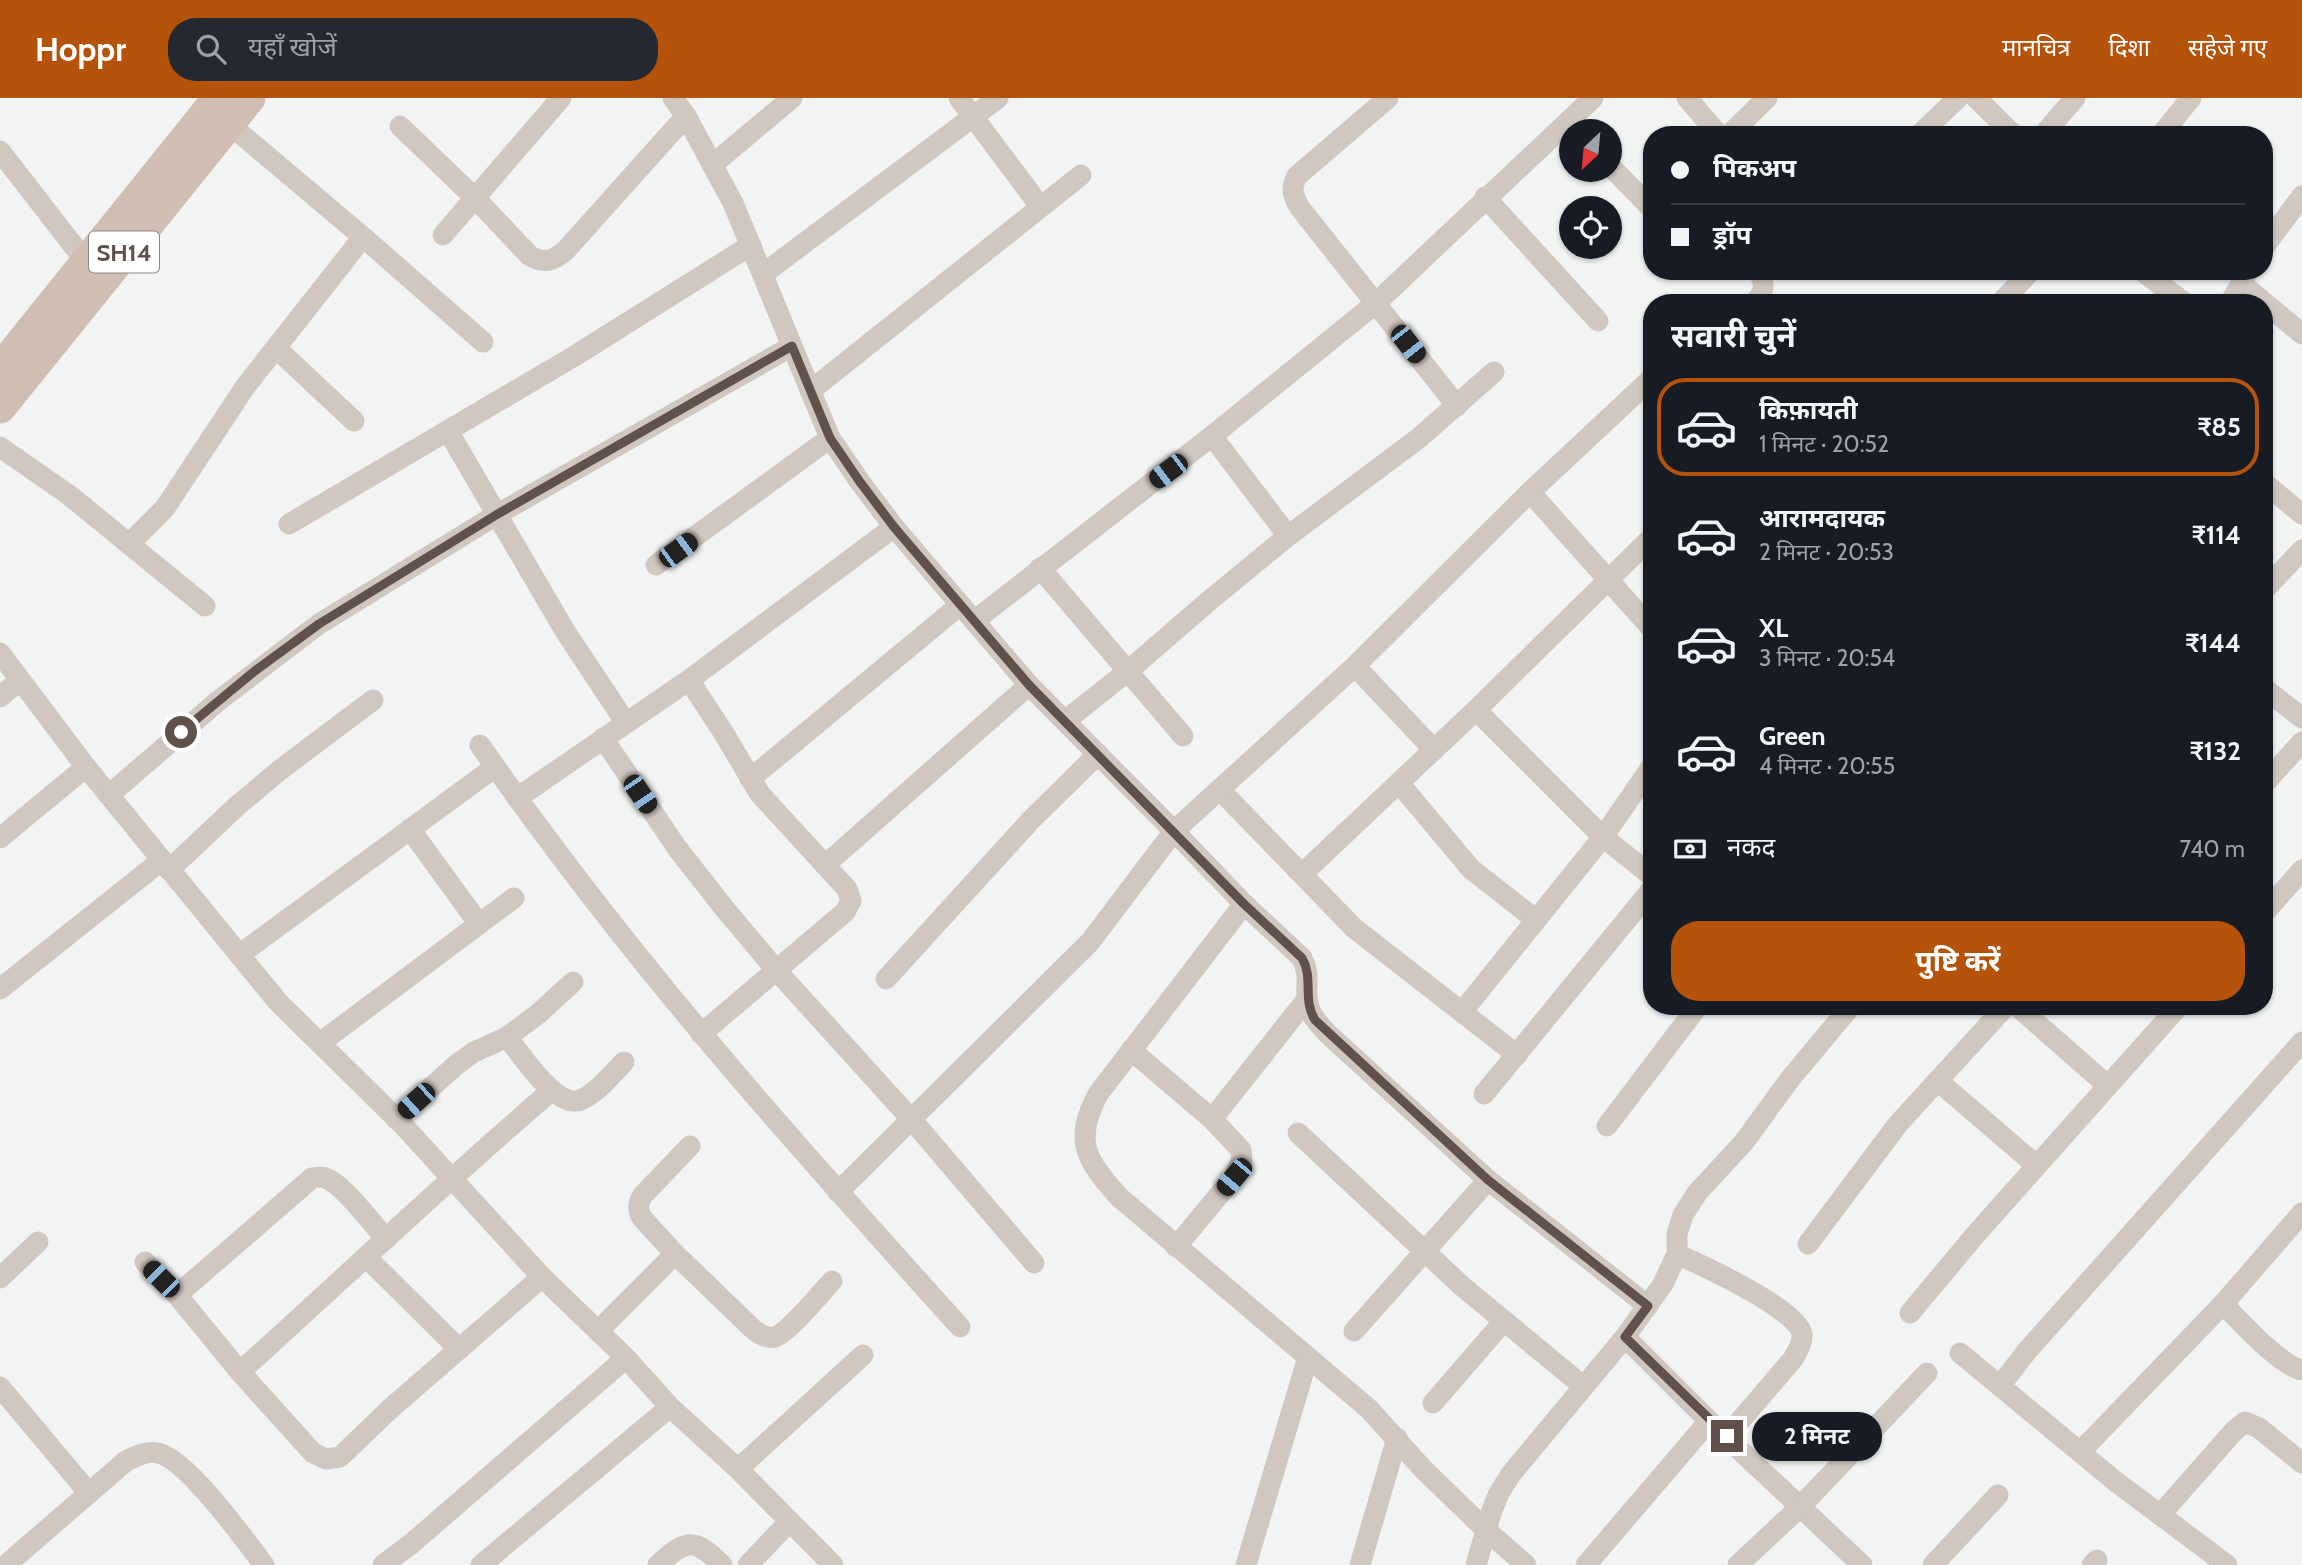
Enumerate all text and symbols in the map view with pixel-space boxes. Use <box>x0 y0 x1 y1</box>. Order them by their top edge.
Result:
search box <box>168 18 658 81</box>
text: Hoppr <box>35 29 126 69</box>
icon: search <box>192 30 230 68</box>
text: यहाँ खोजें <box>248 31 337 63</box>
text: मानचित्र <box>2002 33 2071 62</box>
text: दिशा <box>2109 33 2150 62</box>
text: सहेजे गए <box>2188 33 2267 62</box>
north arrow <box>1559 119 1622 182</box>
map controls <box>1559 119 1622 259</box>
text: पिकअप <box>1713 152 1796 184</box>
button: locate <box>1559 196 1622 259</box>
text: ड्रॉप <box>1713 219 1751 251</box>
road number: SH14 <box>89 232 159 272</box>
text: सवारी चुनें <box>1671 316 1796 355</box>
car <box>1387 321 1430 367</box>
text: किफ़ायती <box>1759 394 1858 426</box>
icon: car <box>1675 396 1738 459</box>
text: ₹85 <box>2197 411 2241 443</box>
text: 1 मिनट · 20:52 <box>1759 430 1889 458</box>
car <box>1145 450 1192 492</box>
text: आरामदायक <box>1759 502 1885 534</box>
icon: car <box>1675 504 1738 567</box>
text: ₹114 <box>2191 519 2241 551</box>
car <box>655 529 702 571</box>
text: 2 मिनट · 20:53 <box>1759 538 1894 566</box>
icon: car <box>1675 612 1738 675</box>
text: XL <box>1759 612 1788 644</box>
text: ₹144 <box>2185 627 2241 659</box>
text: 3 मिनट · 20:54 <box>1759 644 1895 672</box>
route start <box>165 716 197 748</box>
icon: car <box>1675 720 1738 783</box>
text: Green <box>1759 720 1826 752</box>
text: ₹132 <box>2189 735 2241 767</box>
text: 4 मिनट · 20:55 <box>1759 752 1895 780</box>
car <box>620 771 661 817</box>
icon: cash <box>1671 830 1709 868</box>
text: नकद <box>1727 831 1775 863</box>
text: 740 m <box>2180 835 2245 863</box>
button: पुष्टि करें <box>1671 921 2245 1001</box>
car <box>394 1079 439 1123</box>
car <box>1213 1154 1256 1200</box>
car <box>139 1257 184 1301</box>
callout: 2 मिनट <box>1752 1412 1881 1460</box>
route end <box>1711 1420 1743 1452</box>
text: 2 मिनट <box>1784 1422 1850 1450</box>

